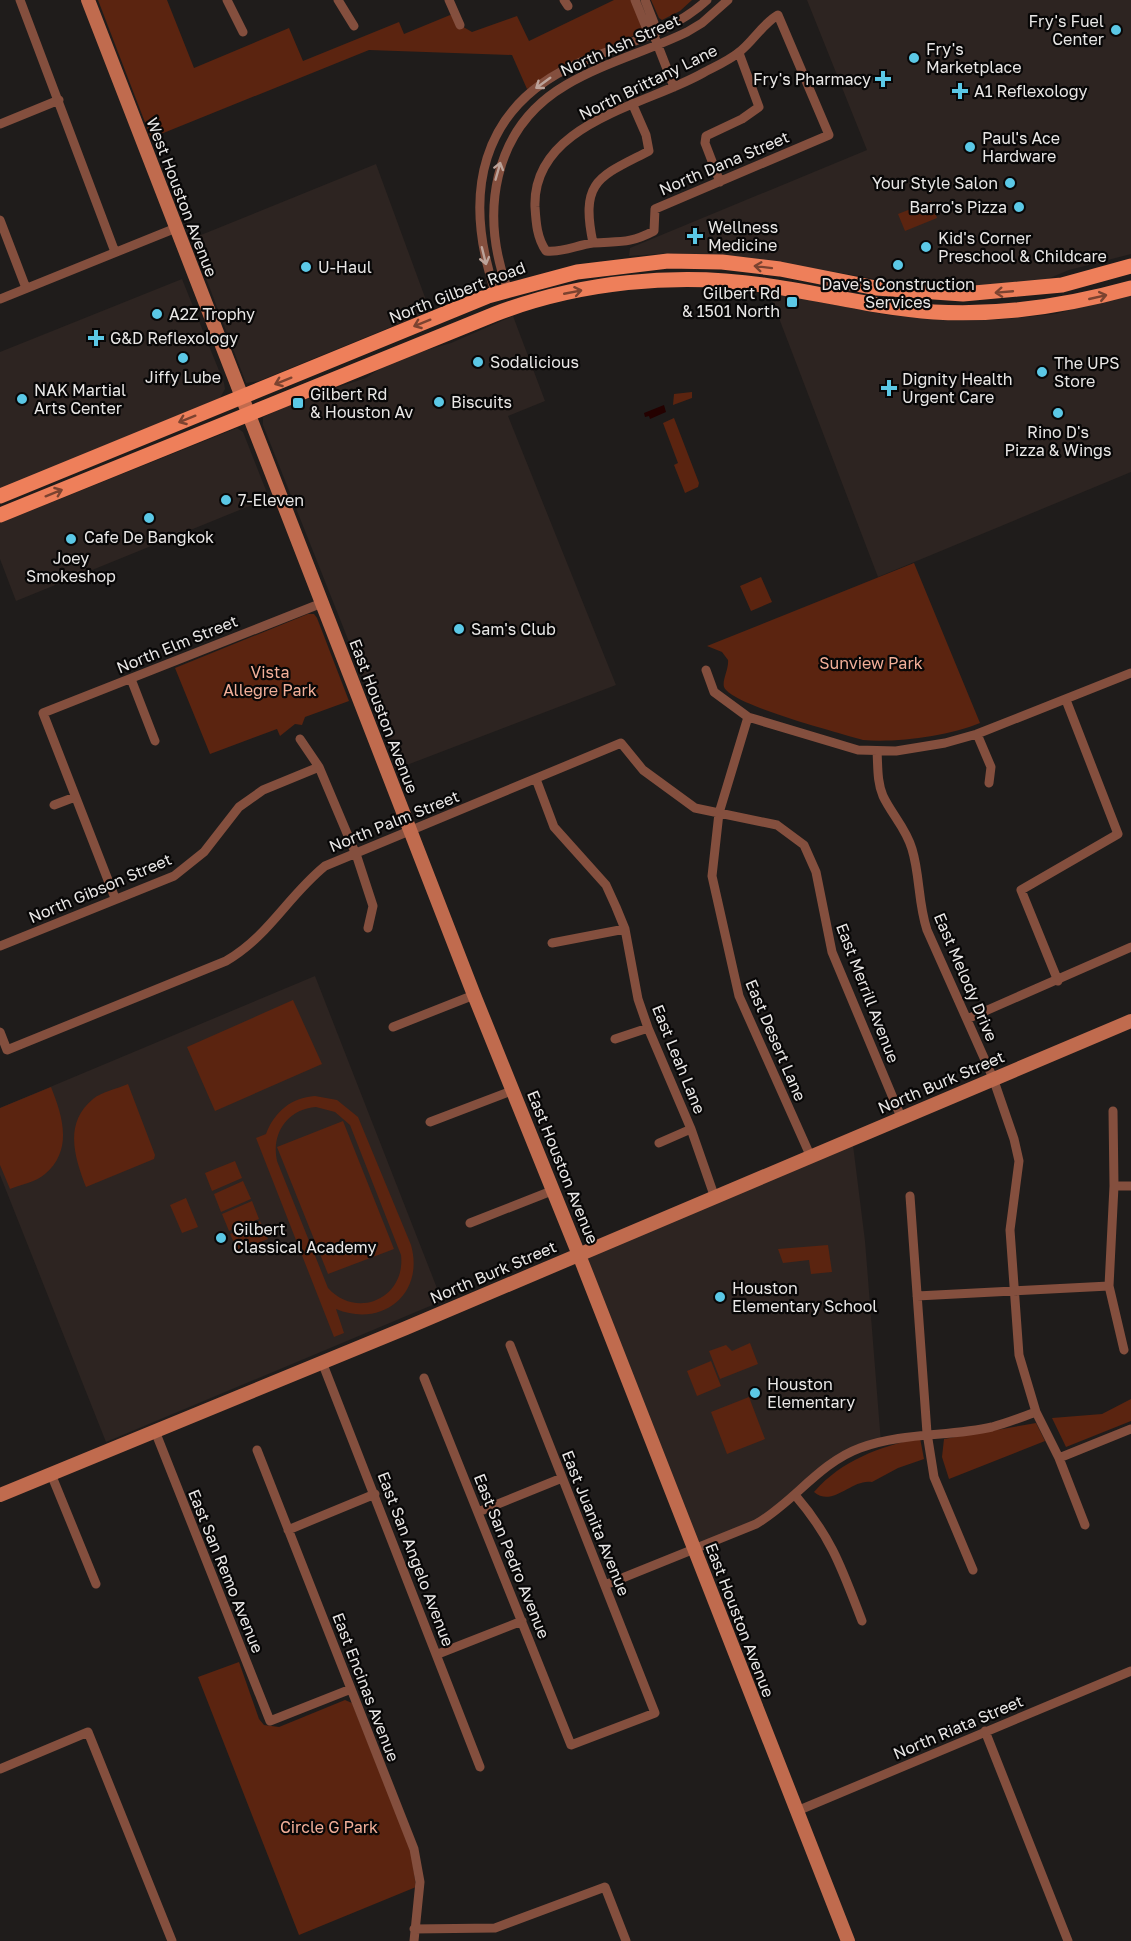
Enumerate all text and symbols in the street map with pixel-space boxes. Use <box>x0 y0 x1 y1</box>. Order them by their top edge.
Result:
street label: North Ash Street <box>557 10 683 80</box>
place label: Fry's Fuel Center <box>1029 11 1104 49</box>
marker: Fry's Fuel Center <box>1109 23 1123 37</box>
place label: Fry's Marketplace <box>926 39 1021 77</box>
street label: North Brittany Lane <box>576 40 720 124</box>
marker: Fry's Marketplace <box>907 51 921 65</box>
place label: Fry's Pharmacy <box>753 69 871 89</box>
marker: Fry's Pharmacy <box>876 72 890 86</box>
one-way arrow <box>535 77 551 89</box>
place label: A1 Reflexology <box>974 81 1088 101</box>
marker: A1 Reflexology <box>951 82 969 100</box>
street label: West Houston Avenue <box>142 114 222 280</box>
street label: North Dana Street <box>656 127 792 199</box>
place label: Paul's Ace Hardware <box>982 128 1060 166</box>
marker: Paul's Ace Hardware <box>963 140 977 154</box>
one-way arrow <box>493 162 504 181</box>
place label: Your Style Salon <box>872 173 998 193</box>
marker: Your Style Salon <box>1003 176 1017 190</box>
place label: Barro's Pizza <box>909 197 1007 217</box>
marker: Barro's Pizza <box>1012 200 1026 214</box>
place label: Wellness Medicine <box>708 217 778 255</box>
marker: Wellness Medicine <box>686 227 704 245</box>
place label: Kid's Corner Preschool & Childcare <box>938 228 1107 266</box>
marker: Kid's Corner Preschool & Childcare <box>919 240 933 254</box>
one-way arrow <box>479 246 490 265</box>
place label: U-Haul <box>318 257 372 277</box>
street label: North Gilbert Road <box>386 257 528 327</box>
marker: Dave's Construction Services <box>891 258 905 272</box>
marker: U-Haul <box>299 260 313 274</box>
one-way arrow <box>753 261 773 272</box>
place label: Dave's Construction Services <box>821 274 975 312</box>
place label: Gilbert Rd & 1501 North <box>682 283 780 321</box>
one-way arrow <box>563 286 582 297</box>
one-way arrow <box>995 287 1015 298</box>
one-way arrow <box>1088 290 1107 302</box>
marker: Gilbert Rd & 1501 North <box>785 295 799 309</box>
place label: A2Z Trophy <box>169 304 255 324</box>
marker: A2Z Trophy <box>150 307 164 321</box>
one-way arrow <box>413 318 432 329</box>
place label: G&D Reflexology <box>110 328 238 348</box>
marker: G&D Reflexology <box>87 329 105 347</box>
marker: Jiffy Lube <box>176 351 190 365</box>
place label: Sodalicious <box>490 352 579 372</box>
place label: The UPS Store <box>1054 353 1119 391</box>
marker: Sodalicious <box>471 355 485 369</box>
marker: The UPS Store <box>1035 365 1049 379</box>
place label: Jiffy Lube <box>145 367 221 387</box>
place label: Dignity Health Urgent Care <box>902 369 1013 407</box>
one-way arrow <box>274 376 292 387</box>
marker: Dignity Health Urgent Care <box>880 379 898 397</box>
place label: NAK Martial Arts Center <box>34 380 126 418</box>
place label: Gilbert Rd & Houston Av <box>310 384 413 422</box>
marker: NAK Martial Arts Center <box>15 392 29 406</box>
place label: Biscuits <box>451 392 512 412</box>
marker: Biscuits <box>432 395 446 409</box>
marker: Gilbert Rd & Houston Av <box>291 396 305 410</box>
marker: Rino D's Pizza & Wings <box>1051 406 1065 420</box>
one-way arrow <box>178 415 196 426</box>
place label: Rino D's Pizza & Wings <box>1005 422 1111 460</box>
one-way arrow <box>45 487 63 498</box>
place label: 7-Eleven <box>238 490 304 510</box>
marker: 7-Eleven <box>219 493 233 507</box>
marker: Cafe De Bangkok <box>142 511 156 525</box>
place label: Cafe De Bangkok <box>84 527 214 547</box>
marker: Joey Smokeshop <box>64 532 78 546</box>
place label: Joey Smokeshop <box>26 548 116 586</box>
street label: North Elm Street <box>113 611 241 677</box>
place label: Sam's Club <box>471 619 556 639</box>
marker: Sam's Club <box>452 622 466 636</box>
street label: East Houston Avenue <box>345 636 423 796</box>
park label: Sunview Park <box>819 653 923 673</box>
park label: Vista Allegre Park <box>223 662 317 700</box>
street label: North Palm Street <box>326 786 462 856</box>
street label: North Gibson Street <box>26 849 174 927</box>
street label: East Melody Drive <box>930 910 1002 1044</box>
street label: East Merrill Avenue <box>832 920 904 1066</box>
street label: East Desert Lane <box>741 976 811 1104</box>
street label: East Leah Lane <box>648 1001 710 1117</box>
street label: North Burk Street <box>875 1046 1007 1118</box>
street label: East Houston Avenue <box>523 1087 603 1247</box>
place label: Gilbert Classical Academy <box>233 1219 376 1257</box>
marker: Gilbert Classical Academy <box>214 1231 228 1245</box>
street label: North Burk Street <box>427 1236 559 1308</box>
place label: Houston Elementary School <box>732 1278 877 1316</box>
marker: Houston Elementary School <box>713 1290 727 1304</box>
place label: Houston Elementary <box>767 1374 855 1412</box>
marker: Houston Elementary <box>748 1386 762 1400</box>
street label: East Juanita Avenue <box>558 1447 634 1599</box>
street label: East San Angelo Avenue <box>373 1469 459 1649</box>
street label: East San Pedro Avenue <box>470 1471 554 1641</box>
street label: East San Remo Avenue <box>184 1486 268 1656</box>
street label: East Houston Avenue <box>701 1540 779 1700</box>
street label: East Encinas Avenue <box>328 1610 404 1764</box>
street label: North Riata Street <box>890 1691 1026 1763</box>
park label: Circle G Park <box>280 1817 378 1837</box>

